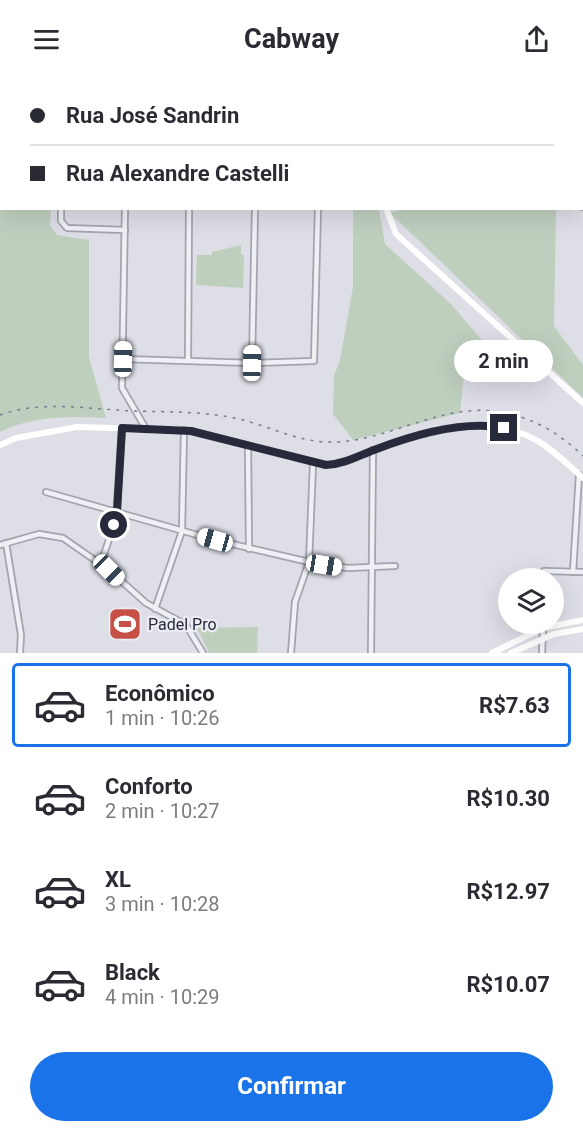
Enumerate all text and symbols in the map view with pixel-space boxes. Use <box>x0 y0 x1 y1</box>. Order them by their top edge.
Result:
icon: menu <box>30 23 63 56</box>
text: Cabway <box>244 23 339 55</box>
icon: share <box>520 23 553 56</box>
text: Rua José Sandrin <box>66 103 239 128</box>
text: Rua Alexandre Castelli <box>66 161 289 186</box>
car <box>114 341 132 377</box>
callout: 2 min <box>454 341 554 383</box>
car <box>243 345 261 381</box>
text: 2 min <box>478 349 529 373</box>
route end <box>490 414 517 441</box>
route start <box>100 511 127 538</box>
car <box>195 526 235 554</box>
car <box>90 551 128 589</box>
car <box>305 553 343 577</box>
map controls <box>498 568 564 634</box>
button: layers <box>498 568 564 634</box>
sports icon: Padel Pro <box>107 606 143 642</box>
place label: Padel Pro <box>148 615 217 634</box>
icon: car <box>33 678 87 732</box>
text: Econômico <box>105 681 215 706</box>
text: R$7.63 <box>479 693 550 718</box>
text: 1 min · 10:26 <box>105 706 220 730</box>
icon: car <box>33 771 87 825</box>
text: Conforto <box>105 774 193 799</box>
text: R$10.30 <box>466 786 550 811</box>
text: 2 min · 10:27 <box>105 799 220 823</box>
icon: car <box>33 864 87 918</box>
text: XL <box>105 867 131 892</box>
text: R$12.97 <box>466 879 550 904</box>
text: 3 min · 10:28 <box>105 892 220 916</box>
icon: car <box>33 957 87 1011</box>
text: Black <box>105 960 160 985</box>
text: R$10.07 <box>466 972 550 997</box>
text: 4 min · 10:29 <box>105 985 220 1009</box>
button: Confirmar <box>30 1052 553 1121</box>

